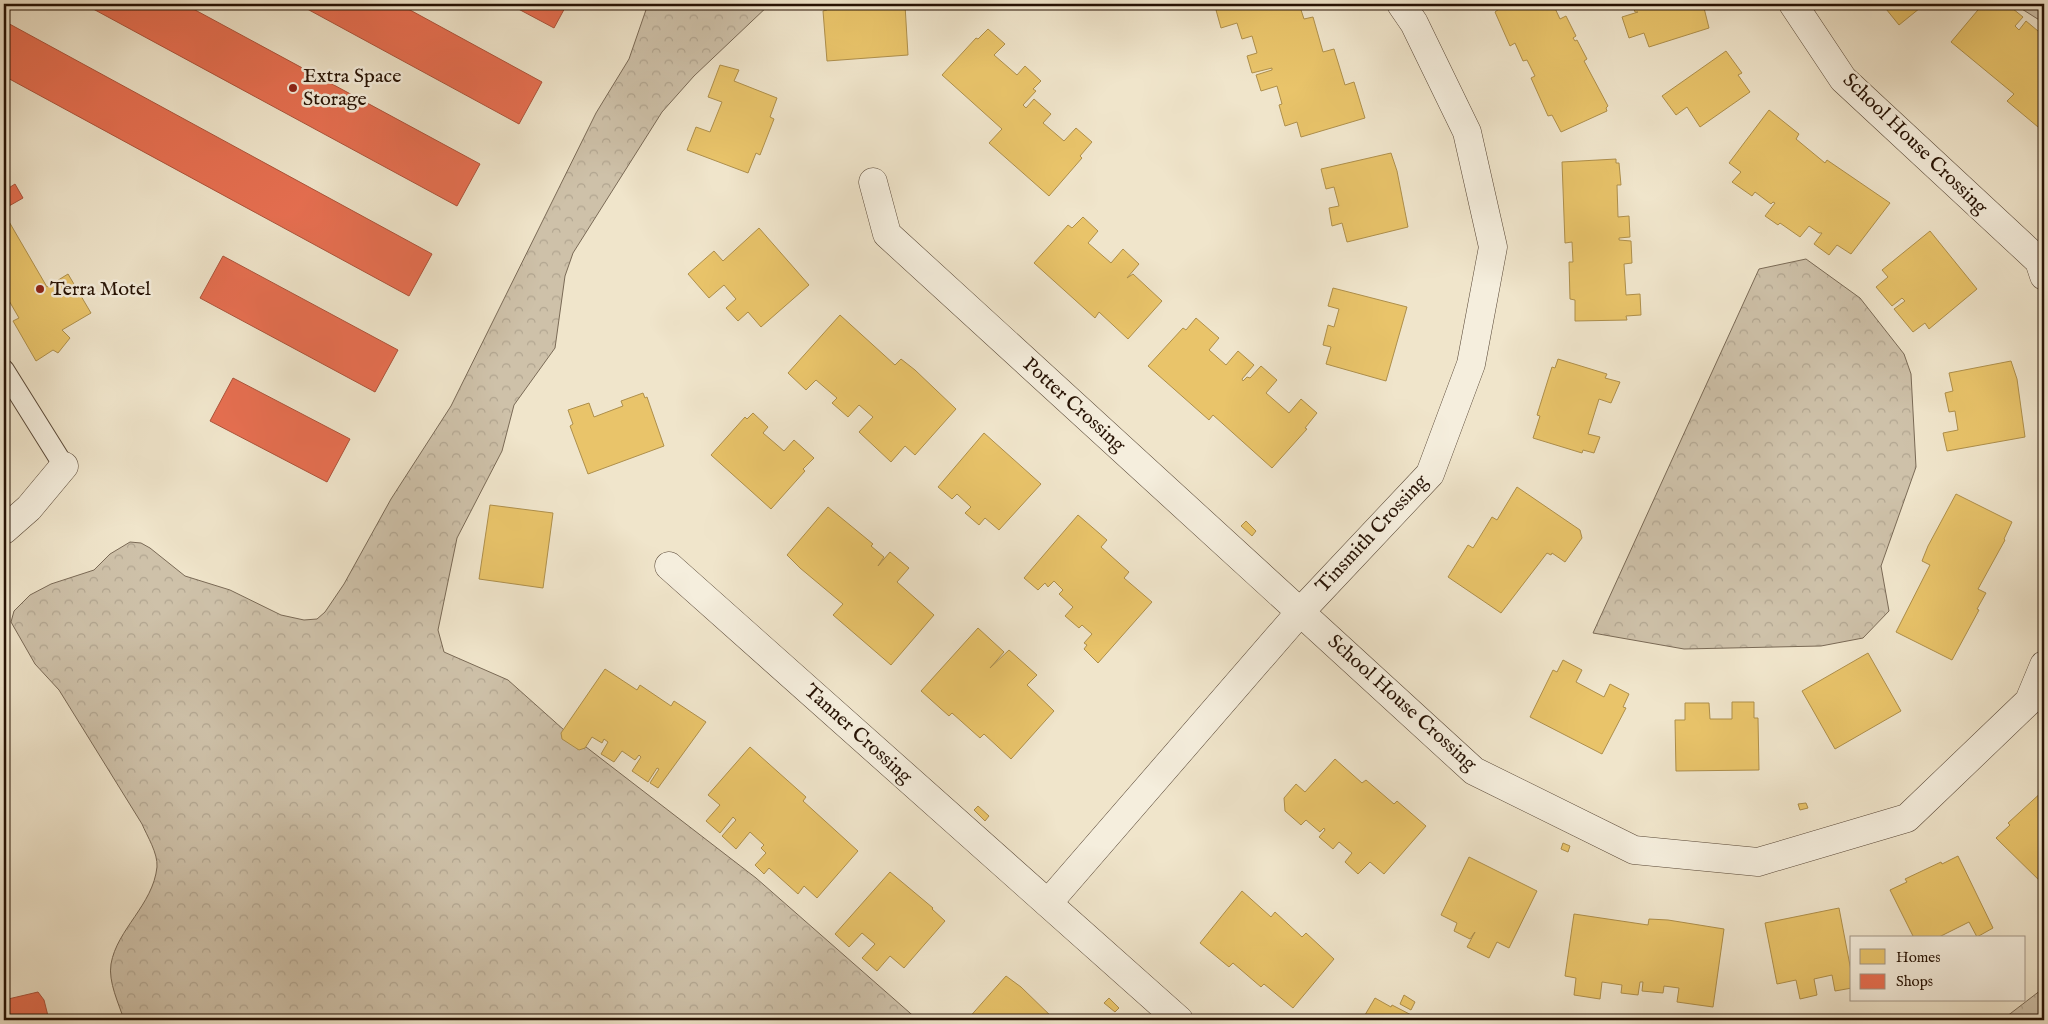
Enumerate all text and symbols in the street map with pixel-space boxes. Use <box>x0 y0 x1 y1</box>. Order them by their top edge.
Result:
place label: Extra Space Storage <box>303 64 401 112</box>
street label: School House Crossing <box>1837 68 1994 221</box>
marker: Extra Space Storage <box>287 82 299 94</box>
place label: Terra Motel <box>50 277 151 302</box>
marker: Terra Motel <box>34 283 46 295</box>
street label: Potter Crossing <box>1017 352 1131 458</box>
street label: Tinsmith Crossing <box>1311 469 1434 599</box>
street label: School House Crossing <box>1322 629 1483 777</box>
street label: Tanner Crossing <box>799 679 918 790</box>
legend <box>1850 936 2026 1002</box>
text: Homes <box>1896 948 1940 967</box>
text: Shops <box>1896 972 1933 991</box>

